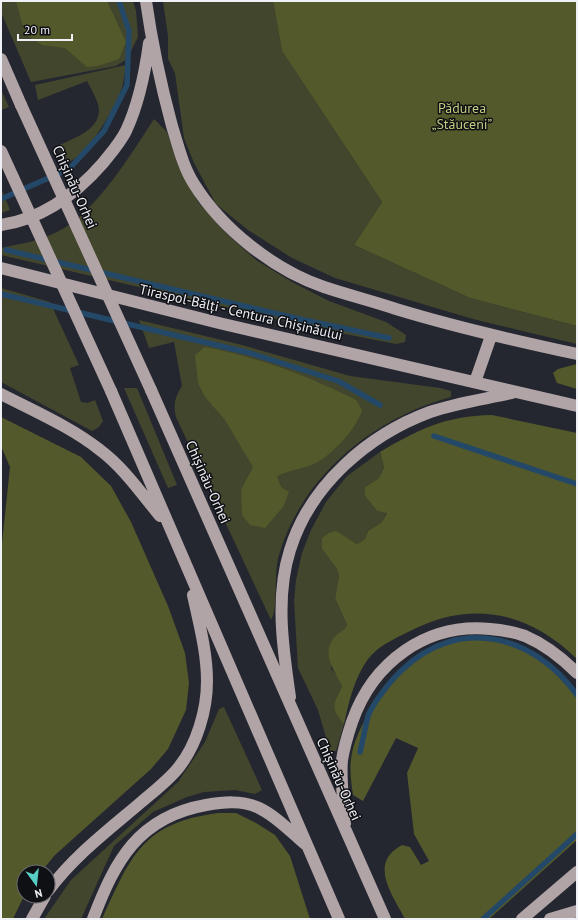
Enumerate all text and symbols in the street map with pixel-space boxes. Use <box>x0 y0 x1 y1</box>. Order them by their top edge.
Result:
scale bar <box>18 16 72 42</box>
text: 20 m <box>24 22 50 37</box>
park label: Pădurea „Stăuceni” <box>432 99 493 133</box>
street label: Chișinău-Orhei <box>49 143 101 231</box>
street label: Tiraspol-Bălți - Centura Chișinăului <box>138 280 344 344</box>
street label: Chișinău-Orhei <box>182 438 234 526</box>
street label: Chișinău-Orhei <box>313 735 365 823</box>
north arrow <box>16 864 56 904</box>
text: N <box>33 886 44 901</box>

